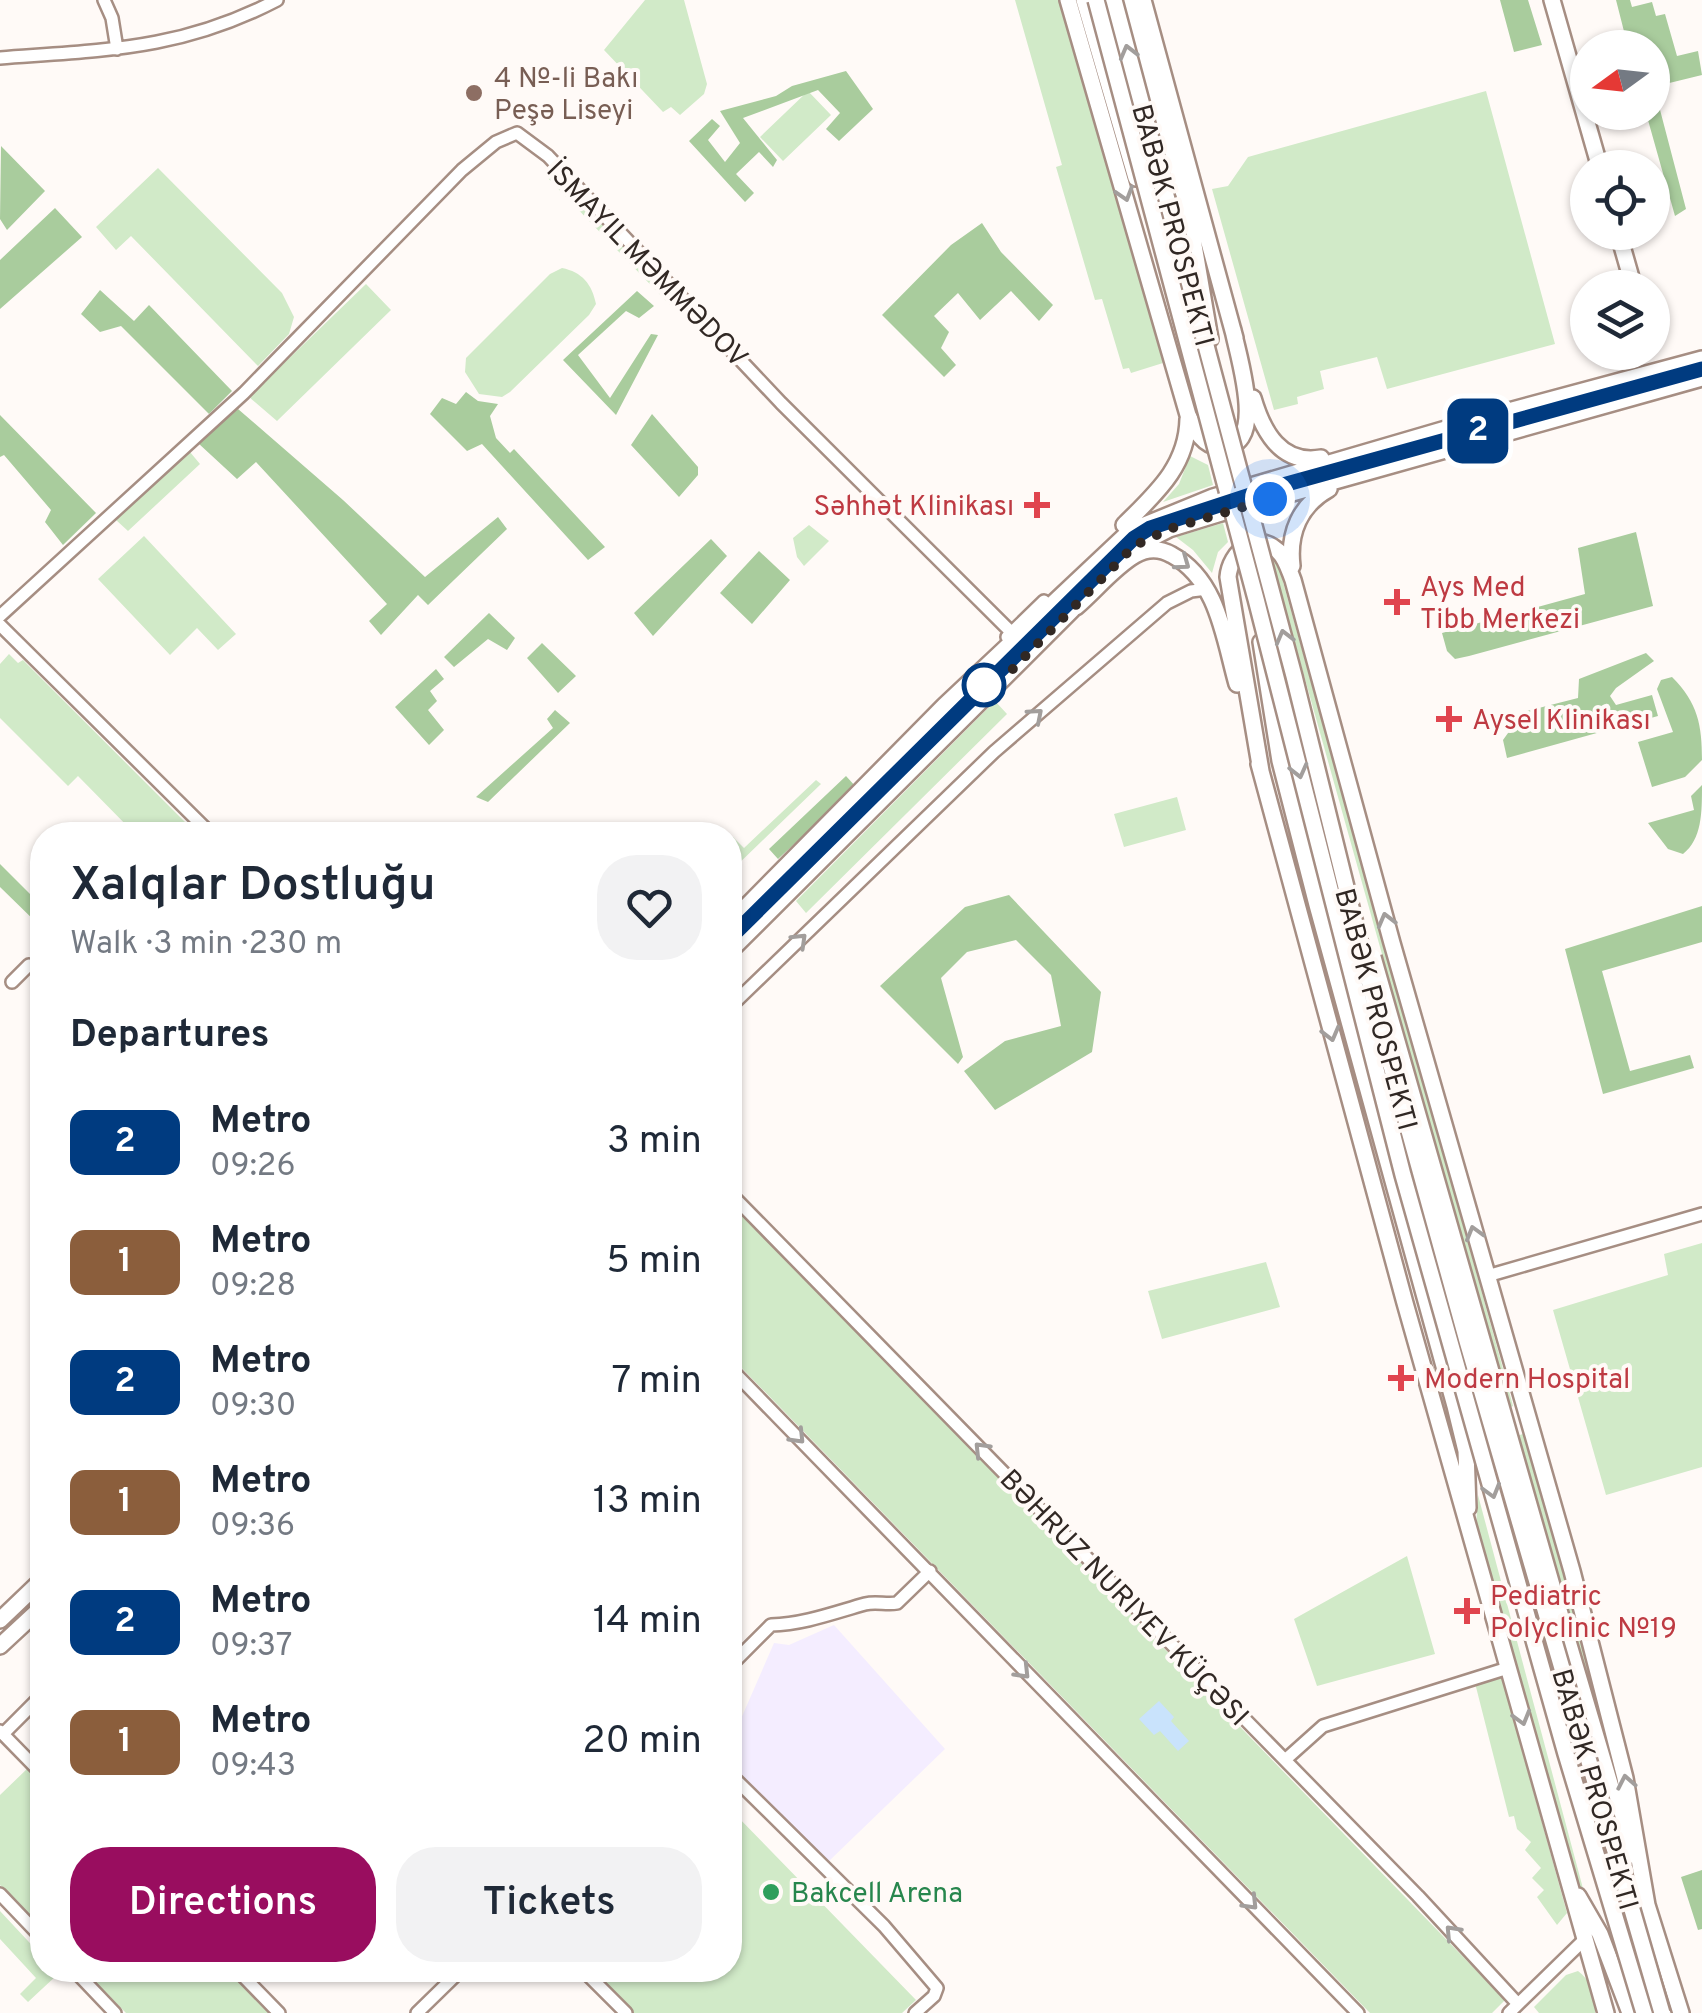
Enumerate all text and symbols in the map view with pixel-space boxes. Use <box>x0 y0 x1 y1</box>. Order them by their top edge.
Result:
north arrow <box>1570 30 1670 130</box>
map controls <box>1570 30 1670 370</box>
one-way arrow <box>1119 44 1140 61</box>
place label: 4 №-li Bakı Peşə Liseyi <box>494 62 638 130</box>
marker: 4 №-li Bakı Peşə Liseyi <box>463 82 485 104</box>
street label: BABƏK PROSPEKTI <box>1121 101 1221 351</box>
button: locate <box>1570 150 1670 250</box>
street label: İSMAYIL MƏMMƏDOV <box>537 153 755 377</box>
one-way arrow <box>1113 185 1134 202</box>
button: layers <box>1570 270 1670 370</box>
line badge: 2 <box>1446 398 1510 464</box>
text: 2 <box>1467 409 1489 453</box>
your location <box>1245 474 1295 524</box>
place label: Səhhət Klinikası <box>813 490 1014 526</box>
marker: Səhhət Klinikası <box>1024 492 1050 518</box>
one-way arrow <box>1172 552 1190 569</box>
place label: Ays Med Tibb Merkezi <box>1420 571 1580 639</box>
marker: Ays Med Tibb Merkezi <box>1384 589 1410 615</box>
one-way arrow <box>1274 629 1295 646</box>
unlabelled marker <box>963 664 1005 706</box>
place label: Aysel Klinikası <box>1472 704 1651 740</box>
marker: Aysel Klinikası <box>1436 706 1462 732</box>
one-way arrow <box>1024 709 1043 727</box>
one-way arrow <box>1287 762 1308 779</box>
button: heart <box>597 855 702 960</box>
text: Xalqlar Dostluğu <box>70 857 436 917</box>
street label: BABƏK PROSPEKTI <box>1324 885 1424 1135</box>
one-way arrow <box>1376 912 1397 930</box>
text: Walk · 3 min · 230 m <box>70 925 342 965</box>
one-way arrow <box>789 933 807 951</box>
text: Departures <box>70 1012 270 1061</box>
one-way arrow <box>1319 1025 1340 1042</box>
text: Metro <box>210 1098 312 1147</box>
text: 3 min <box>607 1118 702 1167</box>
text: 2 <box>114 1120 136 1164</box>
text: 09:26 <box>210 1147 296 1187</box>
text: Metro <box>210 1218 312 1267</box>
one-way arrow <box>1465 1225 1486 1242</box>
text: 5 min <box>606 1238 702 1287</box>
text: 1 <box>118 1240 132 1284</box>
text: 09:28 <box>210 1267 296 1307</box>
text: Metro <box>210 1338 312 1387</box>
text: 7 min <box>612 1358 702 1407</box>
text: 2 <box>114 1360 136 1404</box>
place label: Modern Hospital <box>1424 1363 1630 1399</box>
marker: Modern Hospital <box>1388 1365 1414 1391</box>
text: 09:30 <box>210 1387 296 1427</box>
one-way arrow <box>787 1426 805 1444</box>
one-way arrow <box>975 1442 993 1460</box>
text: Metro <box>210 1458 312 1507</box>
street label: BƏHRUZ NURIYEV KÜÇƏSI <box>991 1462 1257 1735</box>
text: 13 min <box>593 1478 702 1527</box>
text: 1 <box>118 1480 132 1524</box>
one-way arrow <box>1480 1482 1501 1499</box>
text: 09:36 <box>210 1507 295 1547</box>
text: Metro <box>210 1578 312 1627</box>
place label: Pediatric Polyclinic №19 <box>1490 1580 1677 1648</box>
text: 14 min <box>593 1598 702 1647</box>
marker: Pediatric Polyclinic №19 <box>1454 1598 1480 1624</box>
text: 2 <box>114 1600 136 1644</box>
text: 09:37 <box>210 1627 293 1667</box>
one-way arrow <box>1011 1660 1029 1678</box>
street label: BABƏK PROSPEKTI <box>1541 1665 1645 1915</box>
text: Metro <box>210 1698 312 1747</box>
one-way arrow <box>1510 1709 1531 1726</box>
text: 20 min <box>582 1718 702 1767</box>
text: 1 <box>118 1720 132 1764</box>
text: 09:43 <box>210 1747 296 1787</box>
one-way arrow <box>1616 1774 1637 1791</box>
button: Directions <box>70 1847 376 1962</box>
button: Tickets <box>396 1847 702 1962</box>
place label: Bakcell Arena <box>791 1877 963 1913</box>
marker: Bakcell Arena <box>760 1881 782 1903</box>
one-way arrow <box>1240 1892 1258 1910</box>
one-way arrow <box>1446 1926 1464 1944</box>

